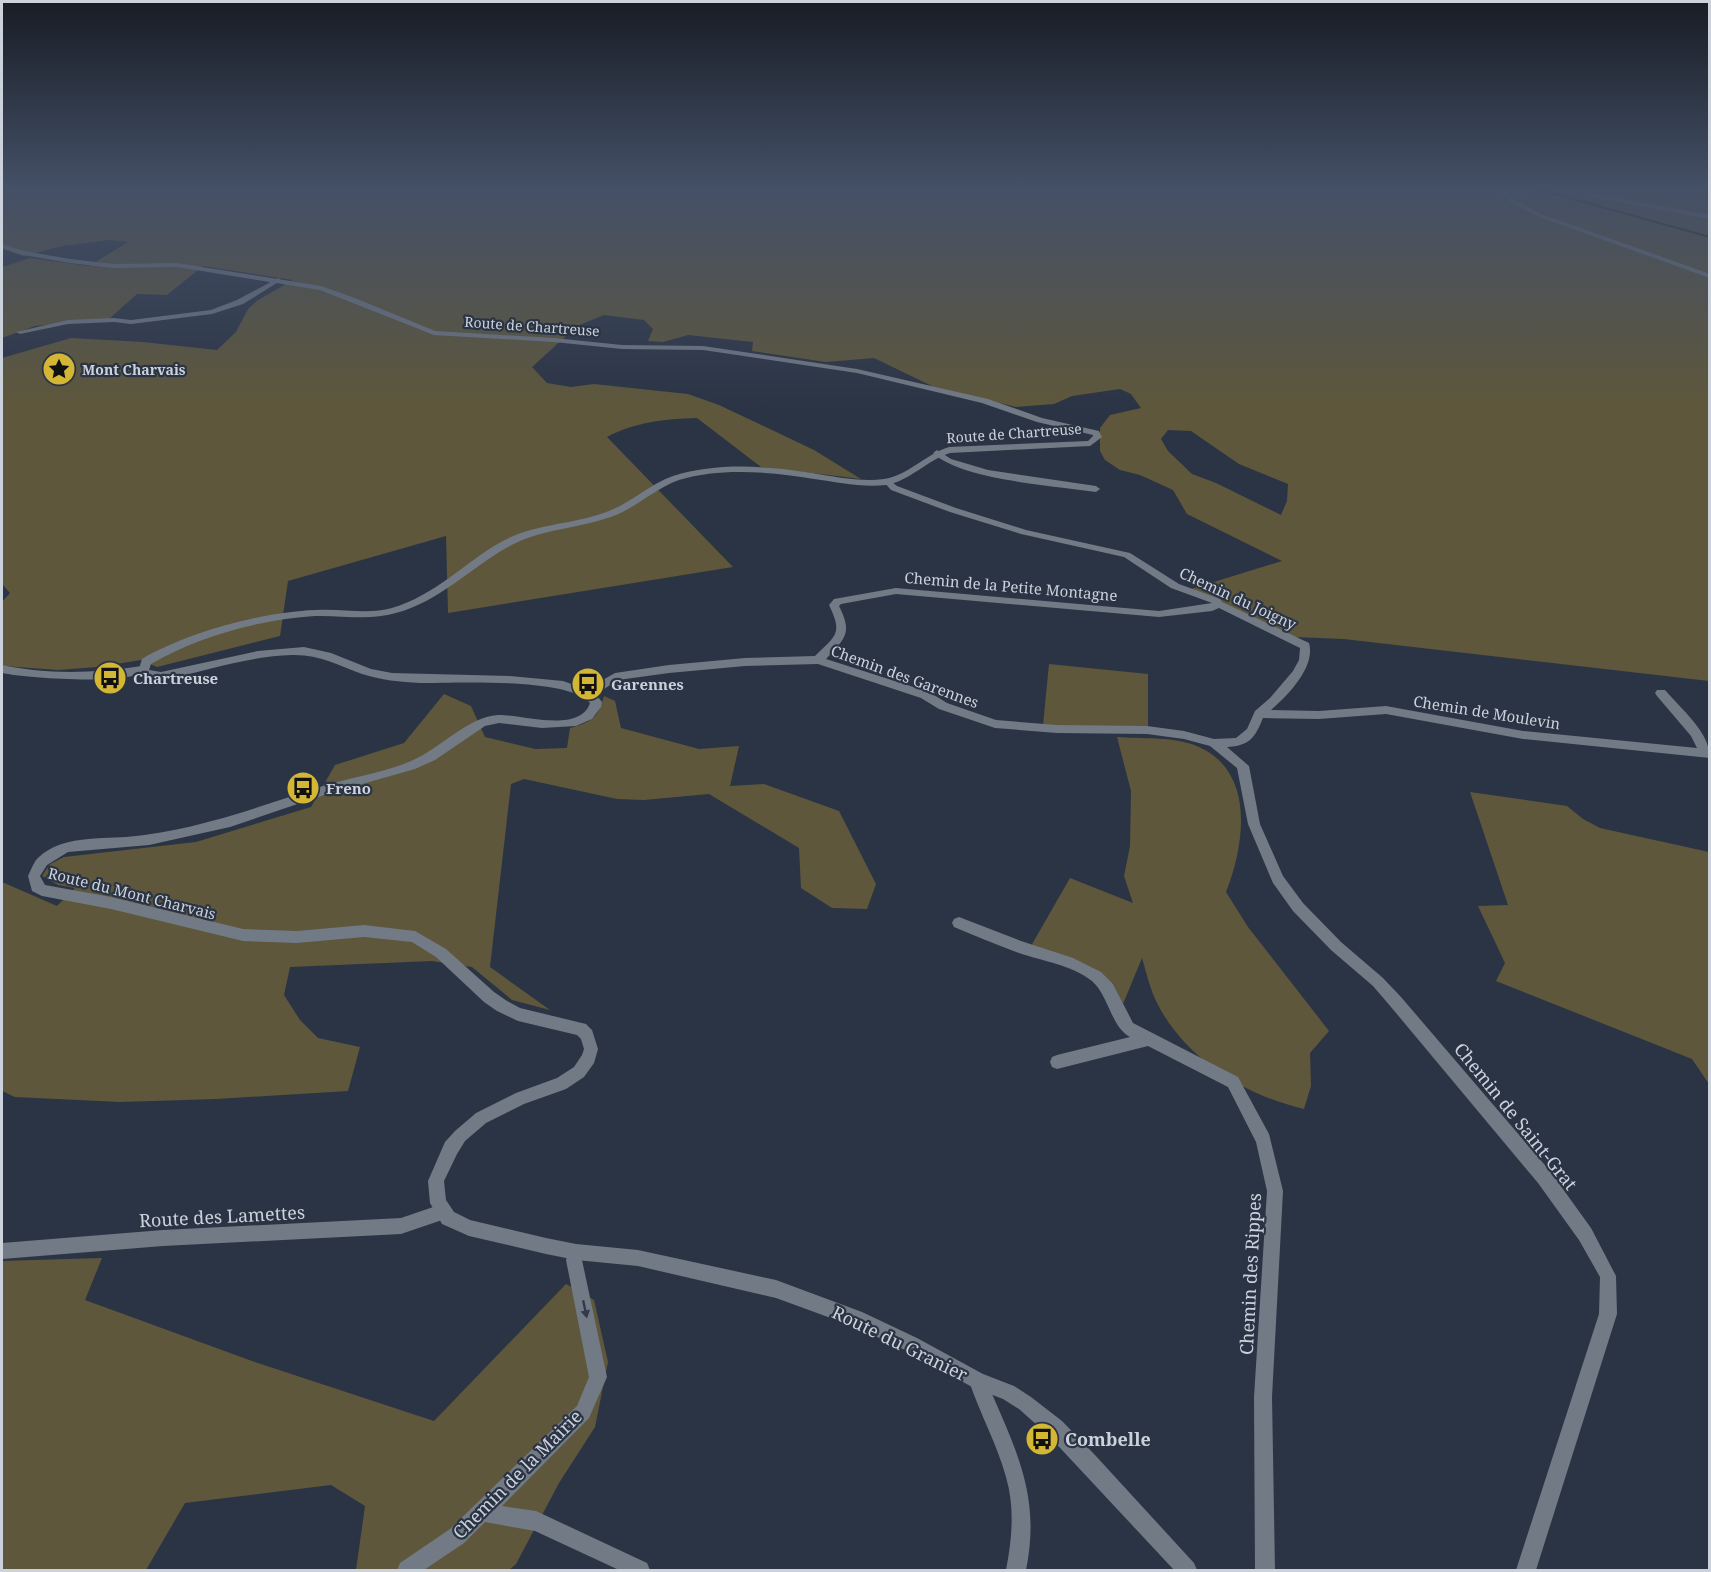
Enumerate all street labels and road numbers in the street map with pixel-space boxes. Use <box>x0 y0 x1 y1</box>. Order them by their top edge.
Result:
street label: Route de Chartreuse <box>464 312 600 340</box>
street label: Route de Chartreuse <box>946 419 1082 447</box>
street label: Chemin du Joigny <box>1176 562 1300 634</box>
street label: Chemin de la Petite Montagne <box>904 567 1118 605</box>
street label: Chemin des Garennes <box>828 640 982 712</box>
street label: Chemin de Moulevin <box>1412 691 1562 734</box>
street label: Route du Mont Charvais <box>46 862 218 924</box>
street label: Chemin de Saint-Grat <box>1449 1037 1583 1195</box>
street label: Chemin des Rippes <box>1234 1192 1266 1356</box>
street label: Route des Lamettes <box>138 1200 306 1232</box>
street label: Route du Granier <box>828 1300 972 1386</box>
street label: Chemin de la Mairie <box>447 1404 587 1544</box>

